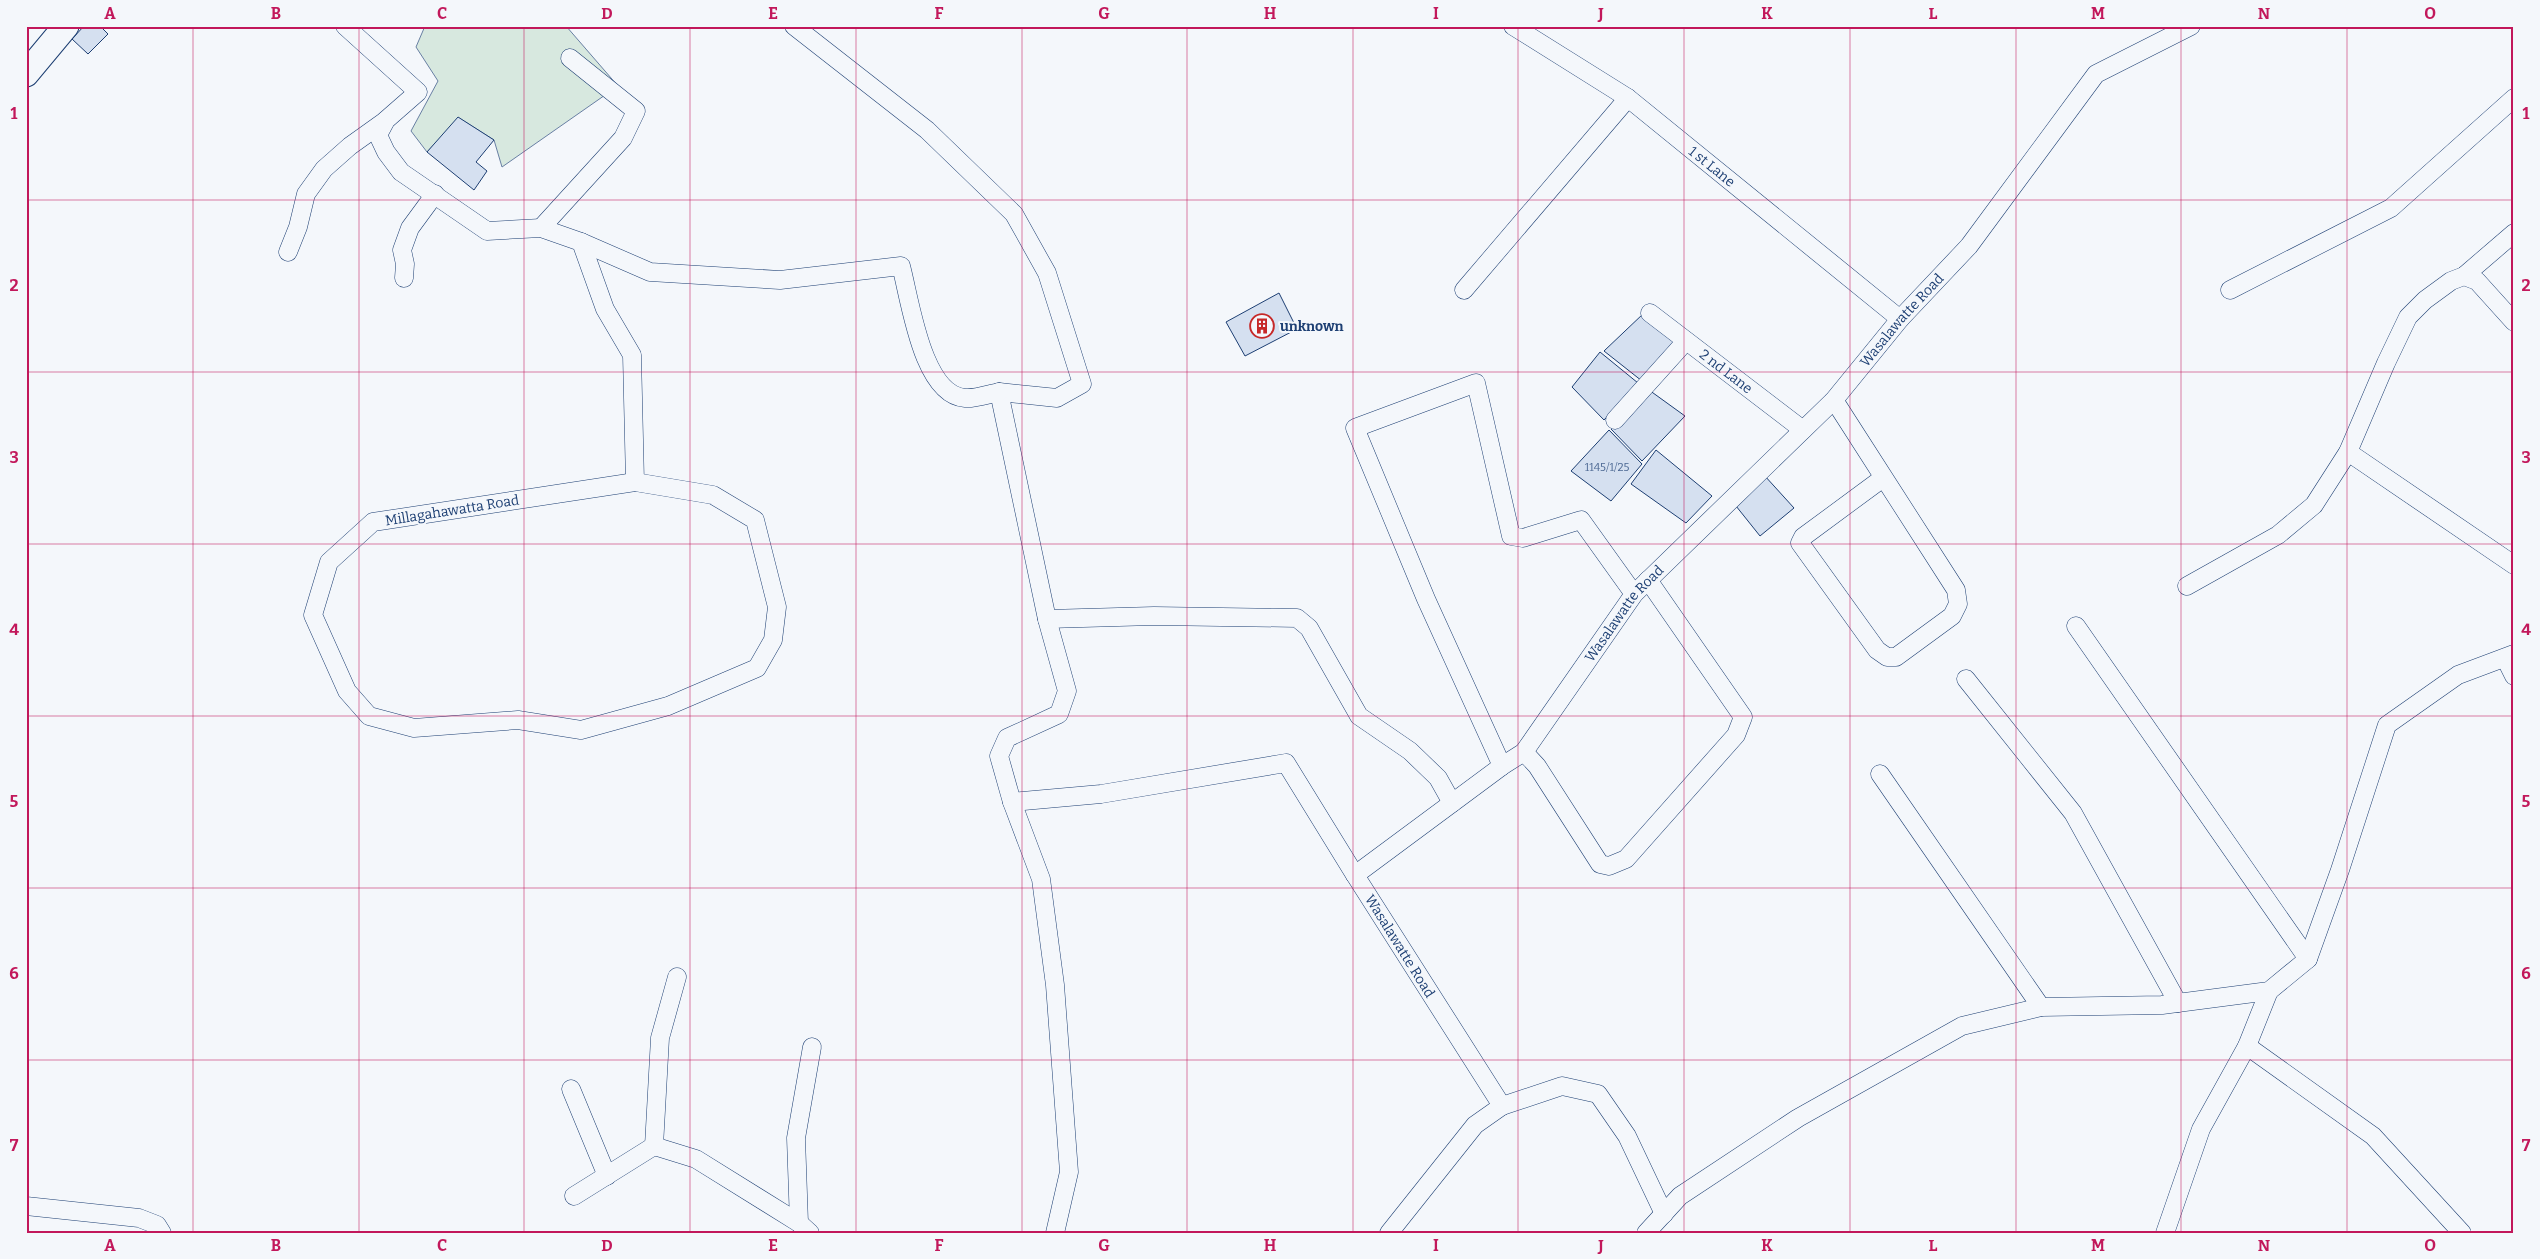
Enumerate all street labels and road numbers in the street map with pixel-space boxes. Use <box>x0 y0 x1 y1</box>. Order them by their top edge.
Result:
street label: 1 st Lane <box>1685 143 1738 191</box>
street label: Wasalawatte Road <box>1857 270 1947 370</box>
street label: 2 nd Lane <box>1696 346 1756 397</box>
street label: Millagahawatta Road <box>384 492 520 529</box>
street label: Wasalawatte Road <box>1581 562 1667 665</box>
street label: Wasalawatte Road <box>1361 892 1438 1001</box>

